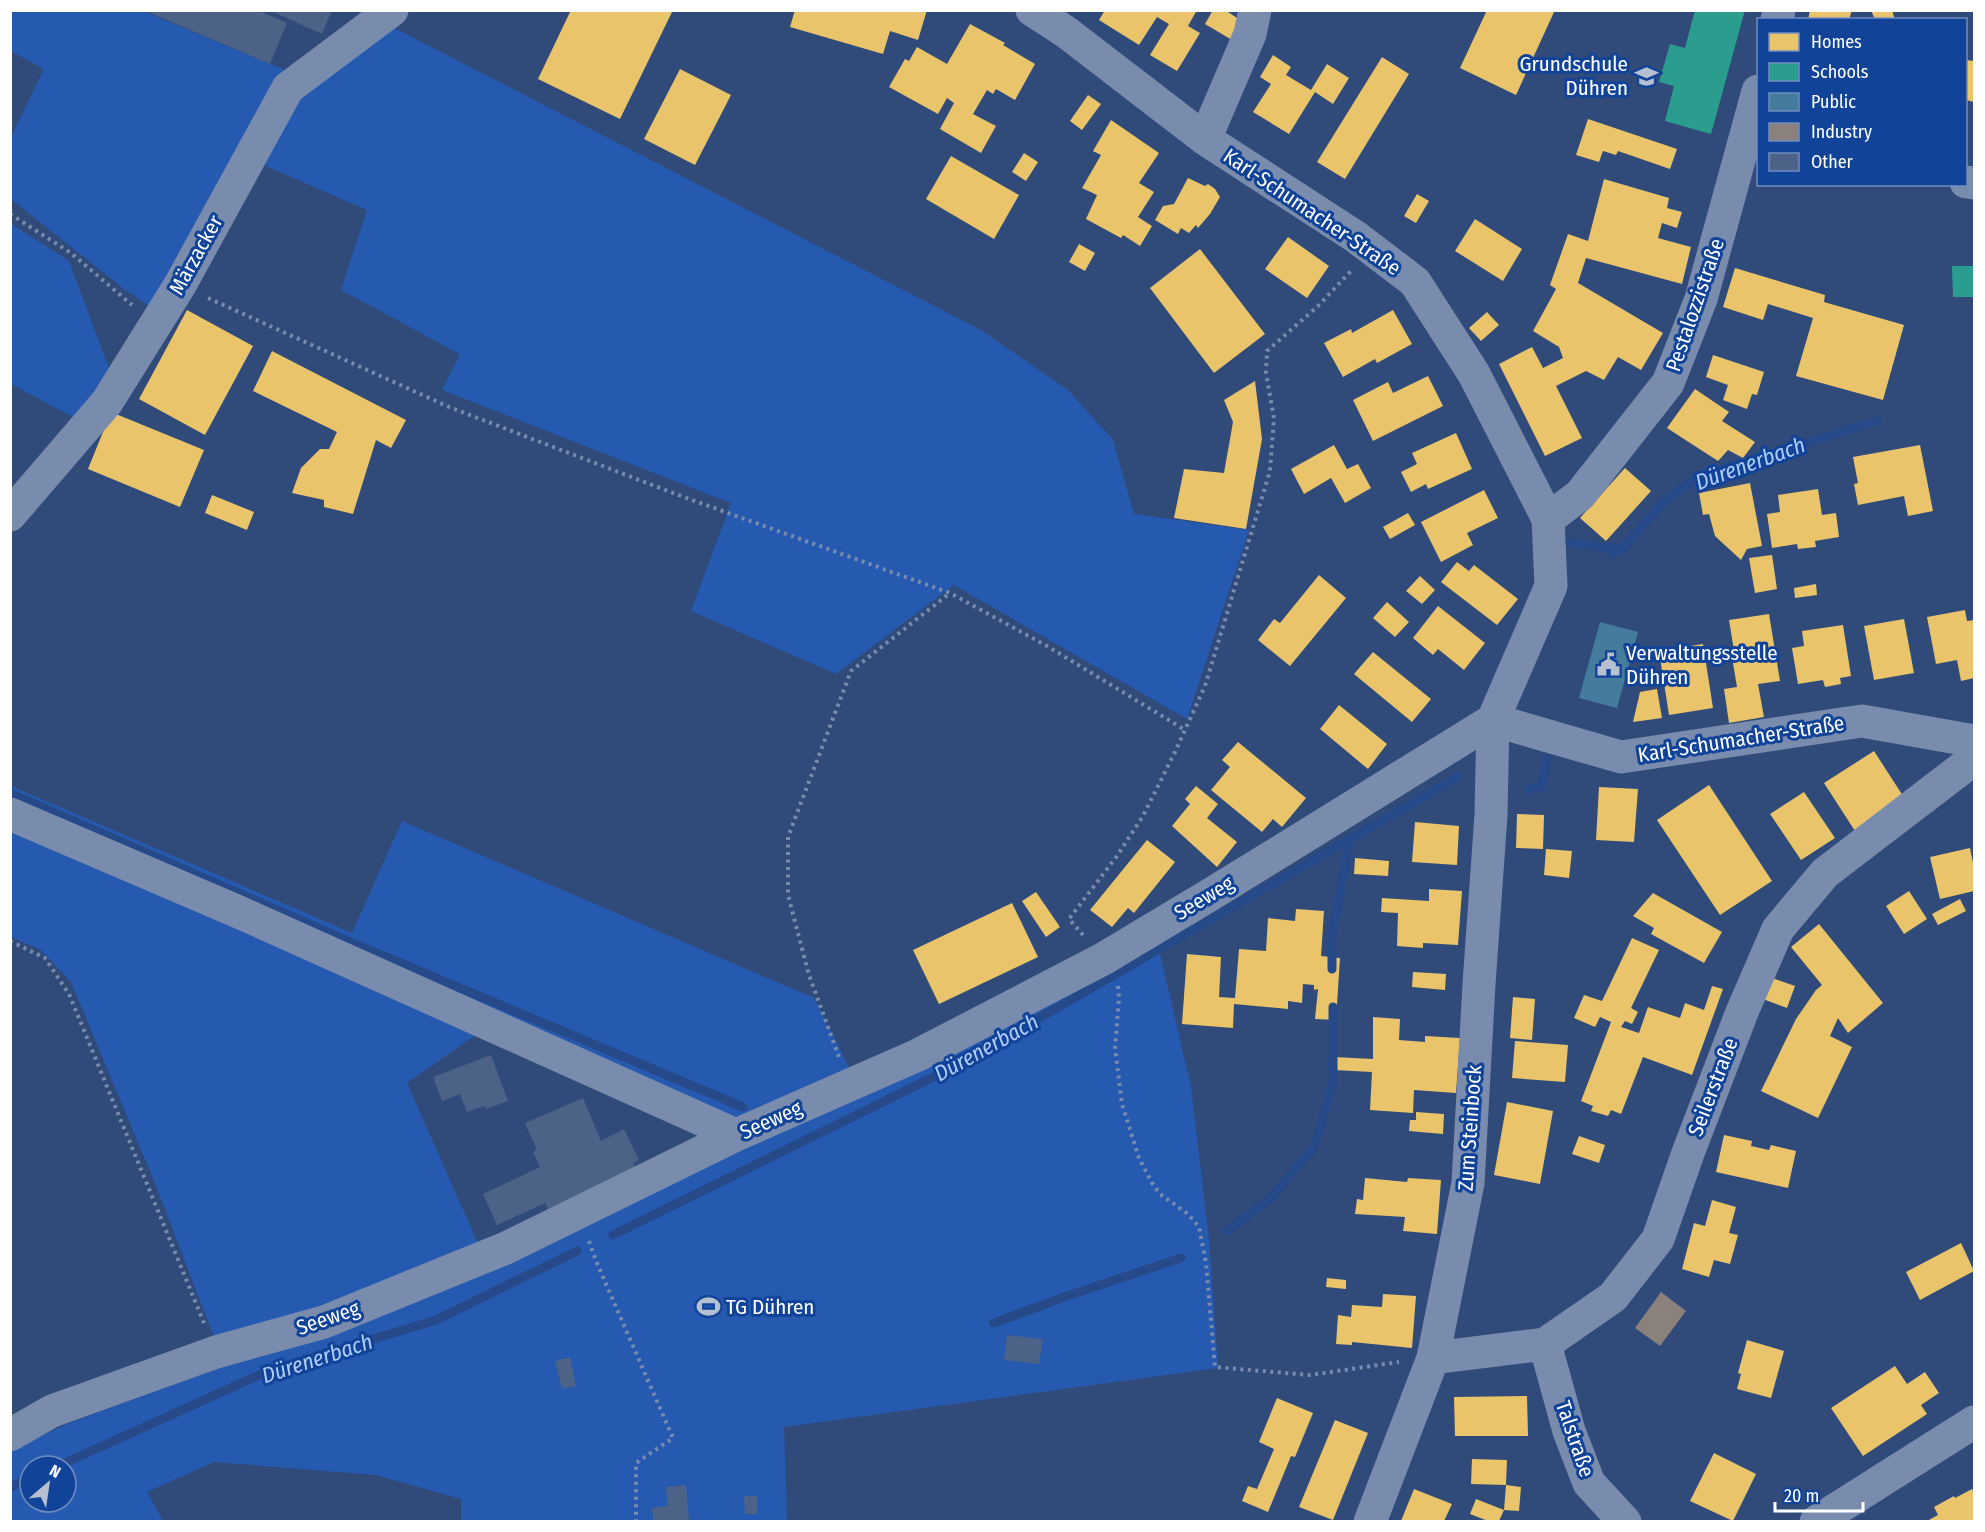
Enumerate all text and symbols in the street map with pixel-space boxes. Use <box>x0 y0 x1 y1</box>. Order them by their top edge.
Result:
legend <box>1757 18 1967 186</box>
text: Homes <box>1811 31 1862 53</box>
place label: Grundschule Dühren <box>1520 51 1628 101</box>
text: Schools <box>1811 61 1869 83</box>
school or university icon: Grundschule Dühren <box>1633 63 1659 89</box>
text: Public <box>1811 91 1856 113</box>
text: Industry <box>1811 121 1872 143</box>
street label: Karl-Schumacher-Straße <box>1218 143 1406 281</box>
text: Other <box>1811 151 1854 173</box>
street label: Märzacker <box>164 210 229 299</box>
street label: Pestalozzistraße <box>1660 235 1730 375</box>
water label: Dürenerbach <box>1691 431 1809 496</box>
place label: Verwaltungsstelle Dühren <box>1626 640 1778 690</box>
public building icon: Verwaltungsstelle Dühren <box>1595 652 1621 678</box>
street label: Karl-Schumacher-Straße <box>1636 710 1846 768</box>
street label: Seeweg <box>1169 870 1239 926</box>
water label: Dürenerbach <box>929 1008 1043 1087</box>
street label: Seilerstraße <box>1682 1034 1744 1140</box>
street label: Zum Steinbock <box>1453 1064 1487 1192</box>
street label: Seeweg <box>736 1095 806 1145</box>
sports icon: TG Dühren <box>695 1294 721 1320</box>
place label: TG Dühren <box>726 1294 814 1320</box>
street label: Seeweg <box>293 1295 363 1341</box>
water label: Dürenerbach <box>258 1328 376 1389</box>
street label: Talstraße <box>1550 1398 1600 1480</box>
north arrow <box>18 1454 78 1514</box>
text: N <box>46 1461 64 1482</box>
scale bar <box>1775 1475 1864 1513</box>
text: 20 m <box>1784 1485 1819 1507</box>

